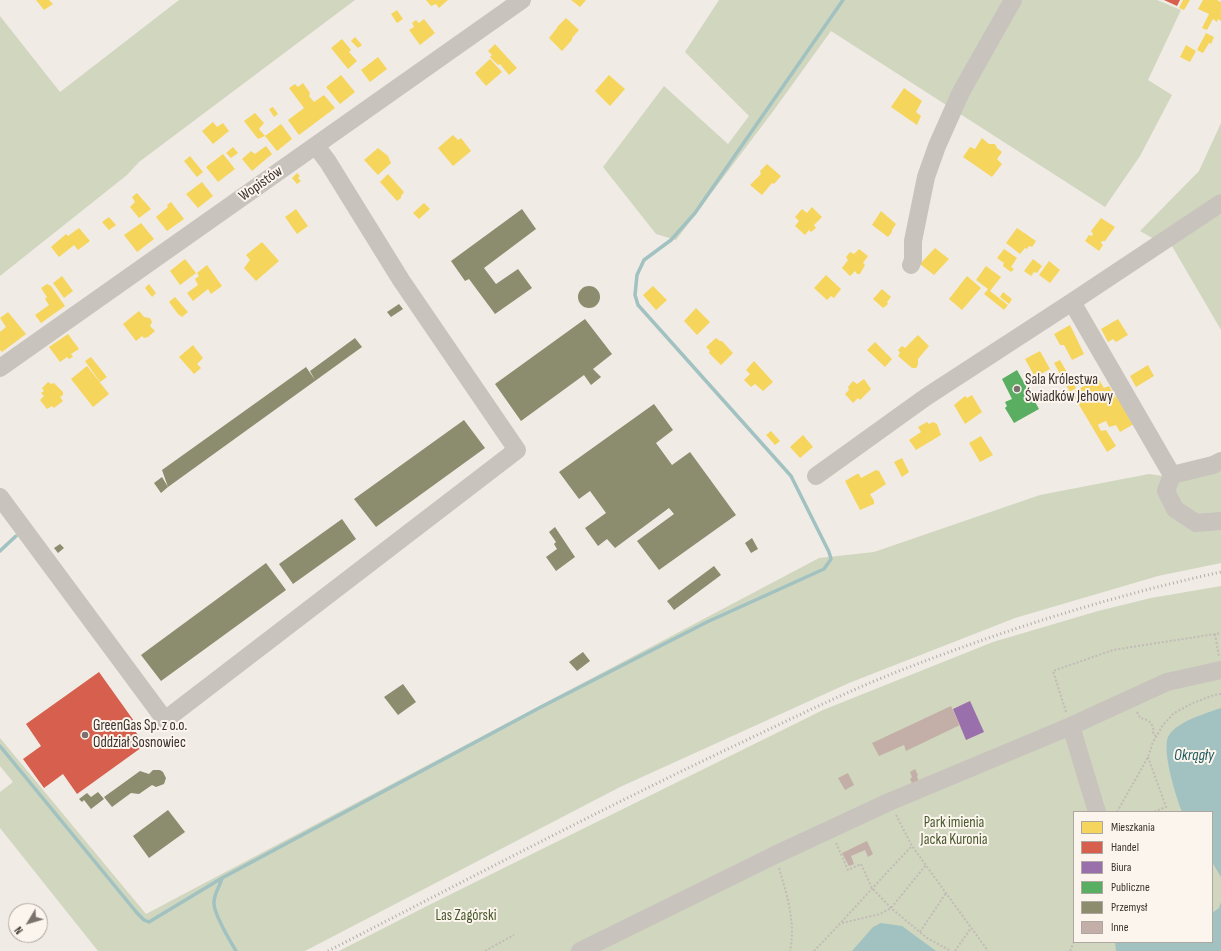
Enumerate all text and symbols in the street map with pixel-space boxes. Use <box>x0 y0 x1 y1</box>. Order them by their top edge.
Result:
street label: Wopistów <box>236 163 286 205</box>
place label: Sala Królestwa Świadków Jehowy <box>1025 371 1113 406</box>
marker: Sala Królestwa Świadków Jehowy <box>1012 384 1022 394</box>
place label: GreenGas Sp. z o.o. Oddział Sosnowiec <box>93 717 187 752</box>
marker: GreenGas Sp. z o.o. Oddział Sosnowiec <box>80 730 90 740</box>
water label: Okrągły <box>1174 746 1214 766</box>
legend <box>1073 811 1213 943</box>
park label: Park imienia Jacka Kuronia <box>921 814 987 849</box>
text: Mieszkania <box>1111 820 1155 835</box>
text: Handel <box>1111 840 1139 855</box>
text: Biura <box>1111 860 1131 875</box>
text: Publiczne <box>1111 880 1150 895</box>
text: Przemysł <box>1111 900 1147 915</box>
north arrow <box>8 903 48 943</box>
park label: Las Zagórski <box>435 907 497 925</box>
text: Inne <box>1111 920 1129 935</box>
text: N <box>12 924 26 936</box>

